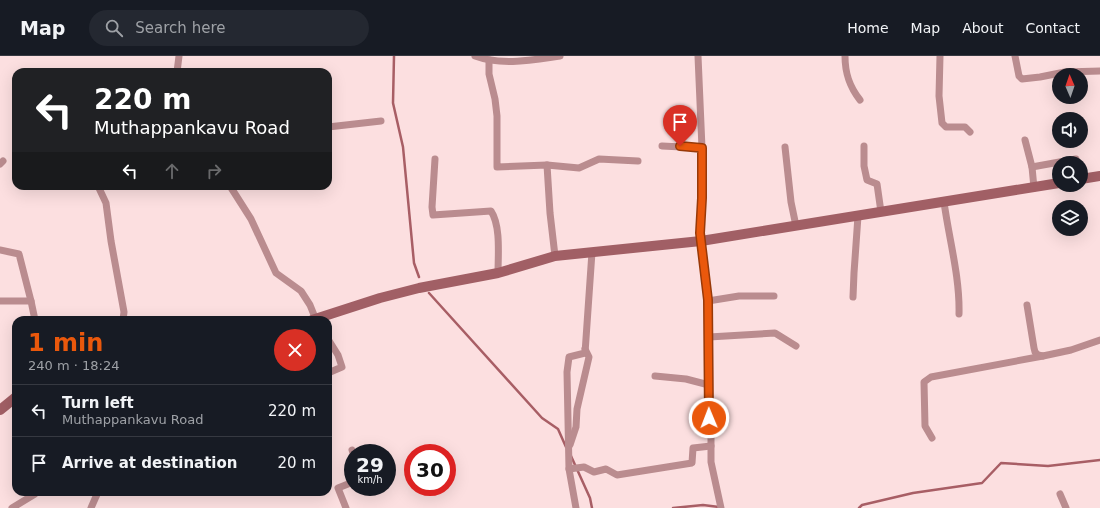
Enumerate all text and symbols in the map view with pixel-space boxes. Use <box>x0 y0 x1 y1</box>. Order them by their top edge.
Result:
search box <box>89 10 369 46</box>
text: Map <box>20 17 65 39</box>
icon: search <box>103 17 125 39</box>
text: Search here <box>135 19 225 37</box>
text: Home <box>847 20 889 36</box>
text: Map <box>911 20 940 36</box>
text: About <box>962 20 1004 36</box>
text: Contact <box>1026 20 1080 36</box>
north arrow <box>1052 68 1088 104</box>
map controls <box>1052 68 1088 236</box>
text: 220 m <box>94 83 191 116</box>
icon: left <box>28 84 80 136</box>
pin <box>663 105 697 146</box>
icon: arrive <box>669 111 691 133</box>
button: sound <box>1052 112 1088 148</box>
text: Muthappankavu Road <box>94 117 290 138</box>
button: search <box>1052 156 1088 192</box>
icon: left <box>119 160 141 182</box>
icon: ahead <box>161 160 183 182</box>
icon: right <box>203 160 225 182</box>
button: layers <box>1052 200 1088 236</box>
text: 1 min <box>28 329 103 357</box>
button: close <box>274 329 316 371</box>
text: 240 m · 18:24 <box>28 358 119 373</box>
text: Turn left <box>62 394 134 412</box>
position arrow <box>688 397 730 439</box>
icon: left <box>28 400 50 422</box>
text: 220 m <box>268 402 316 420</box>
text: Muthappankavu Road <box>62 412 203 427</box>
speed limit sign: 30 <box>404 444 456 496</box>
icon: arrive <box>28 452 50 474</box>
text: 29 <box>356 453 384 477</box>
text: Arrive at destination <box>62 454 237 472</box>
text: 20 m <box>278 454 316 472</box>
text: km/h <box>357 474 383 485</box>

